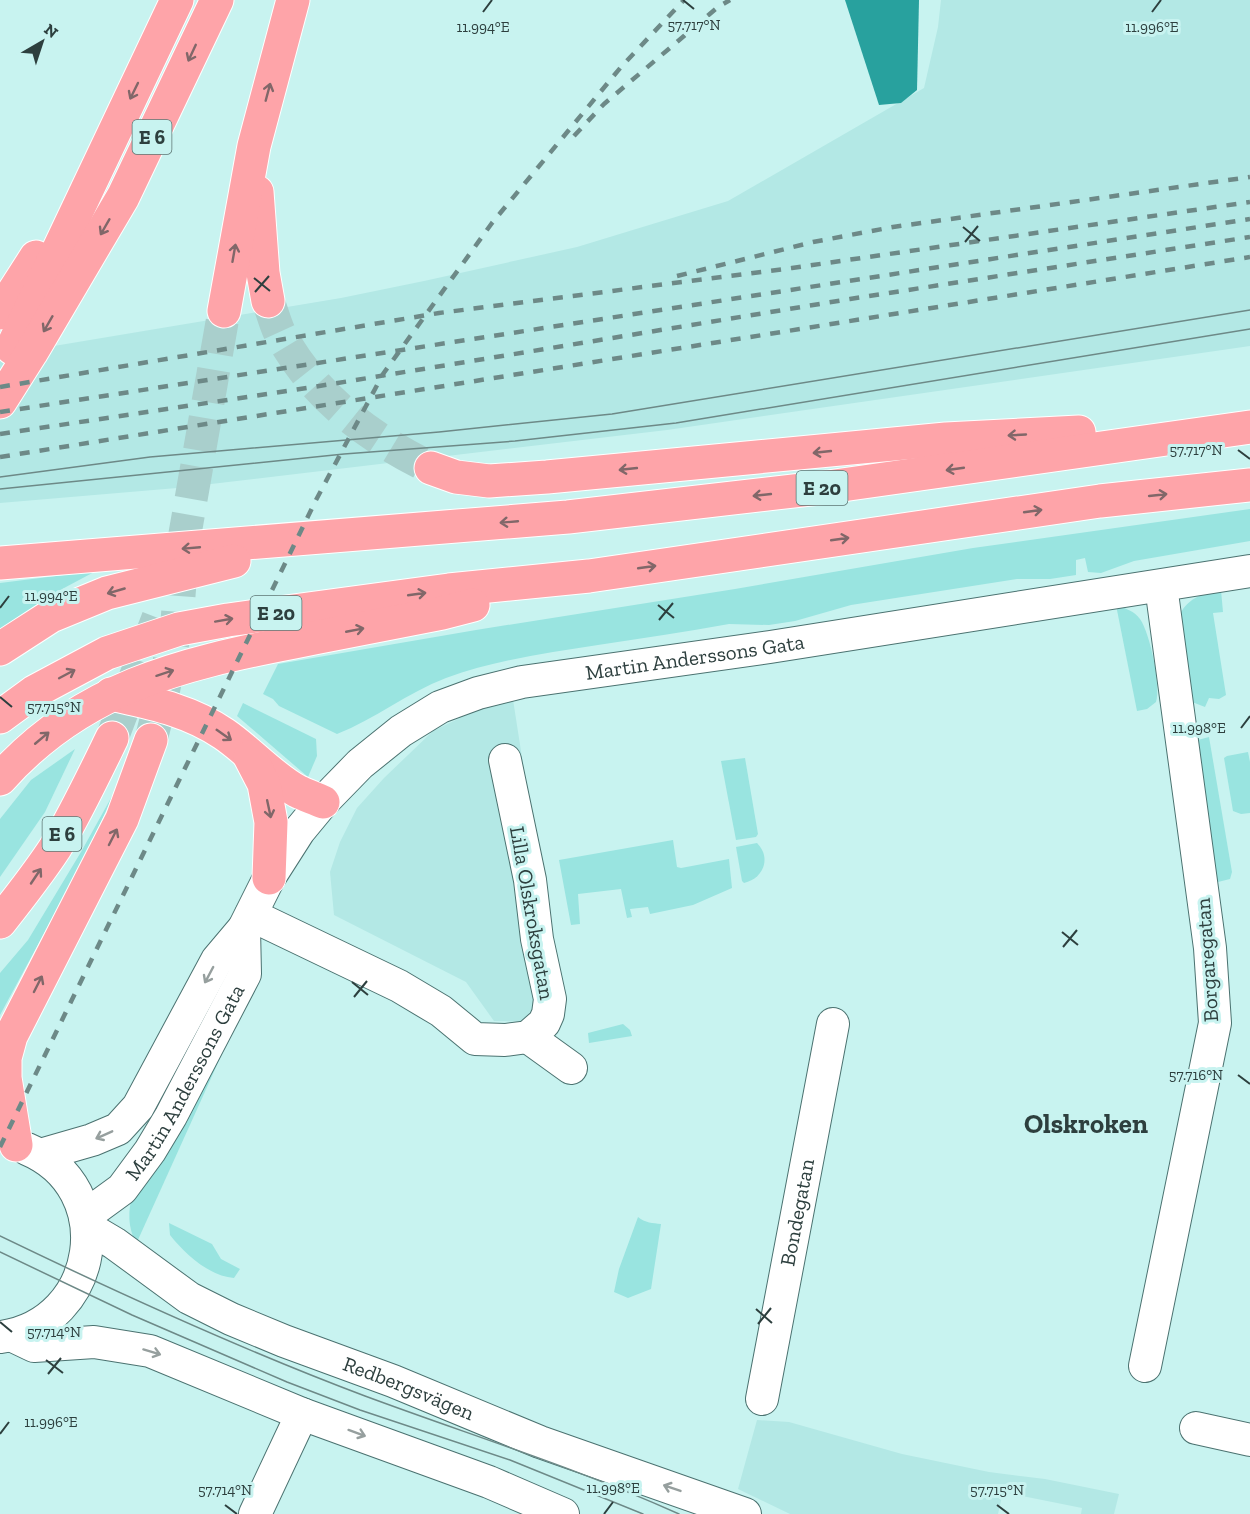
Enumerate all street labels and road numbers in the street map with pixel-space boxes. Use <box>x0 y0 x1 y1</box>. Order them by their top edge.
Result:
road number: E 6 <box>132 120 172 154</box>
road number: E 20 <box>796 471 848 505</box>
road number: E 20 <box>250 596 302 630</box>
street label: Martin Anderssons Gata <box>584 629 806 685</box>
road number: E 6 <box>42 817 82 851</box>
street label: Lilla Olskroksgatan <box>505 824 560 1002</box>
street label: Borgaregatan <box>1190 897 1223 1023</box>
street label: Martin Anderssons Gata <box>120 980 249 1185</box>
street label: Bondegatan <box>774 1157 819 1268</box>
street label: Redbergsvägen <box>340 1351 478 1425</box>

